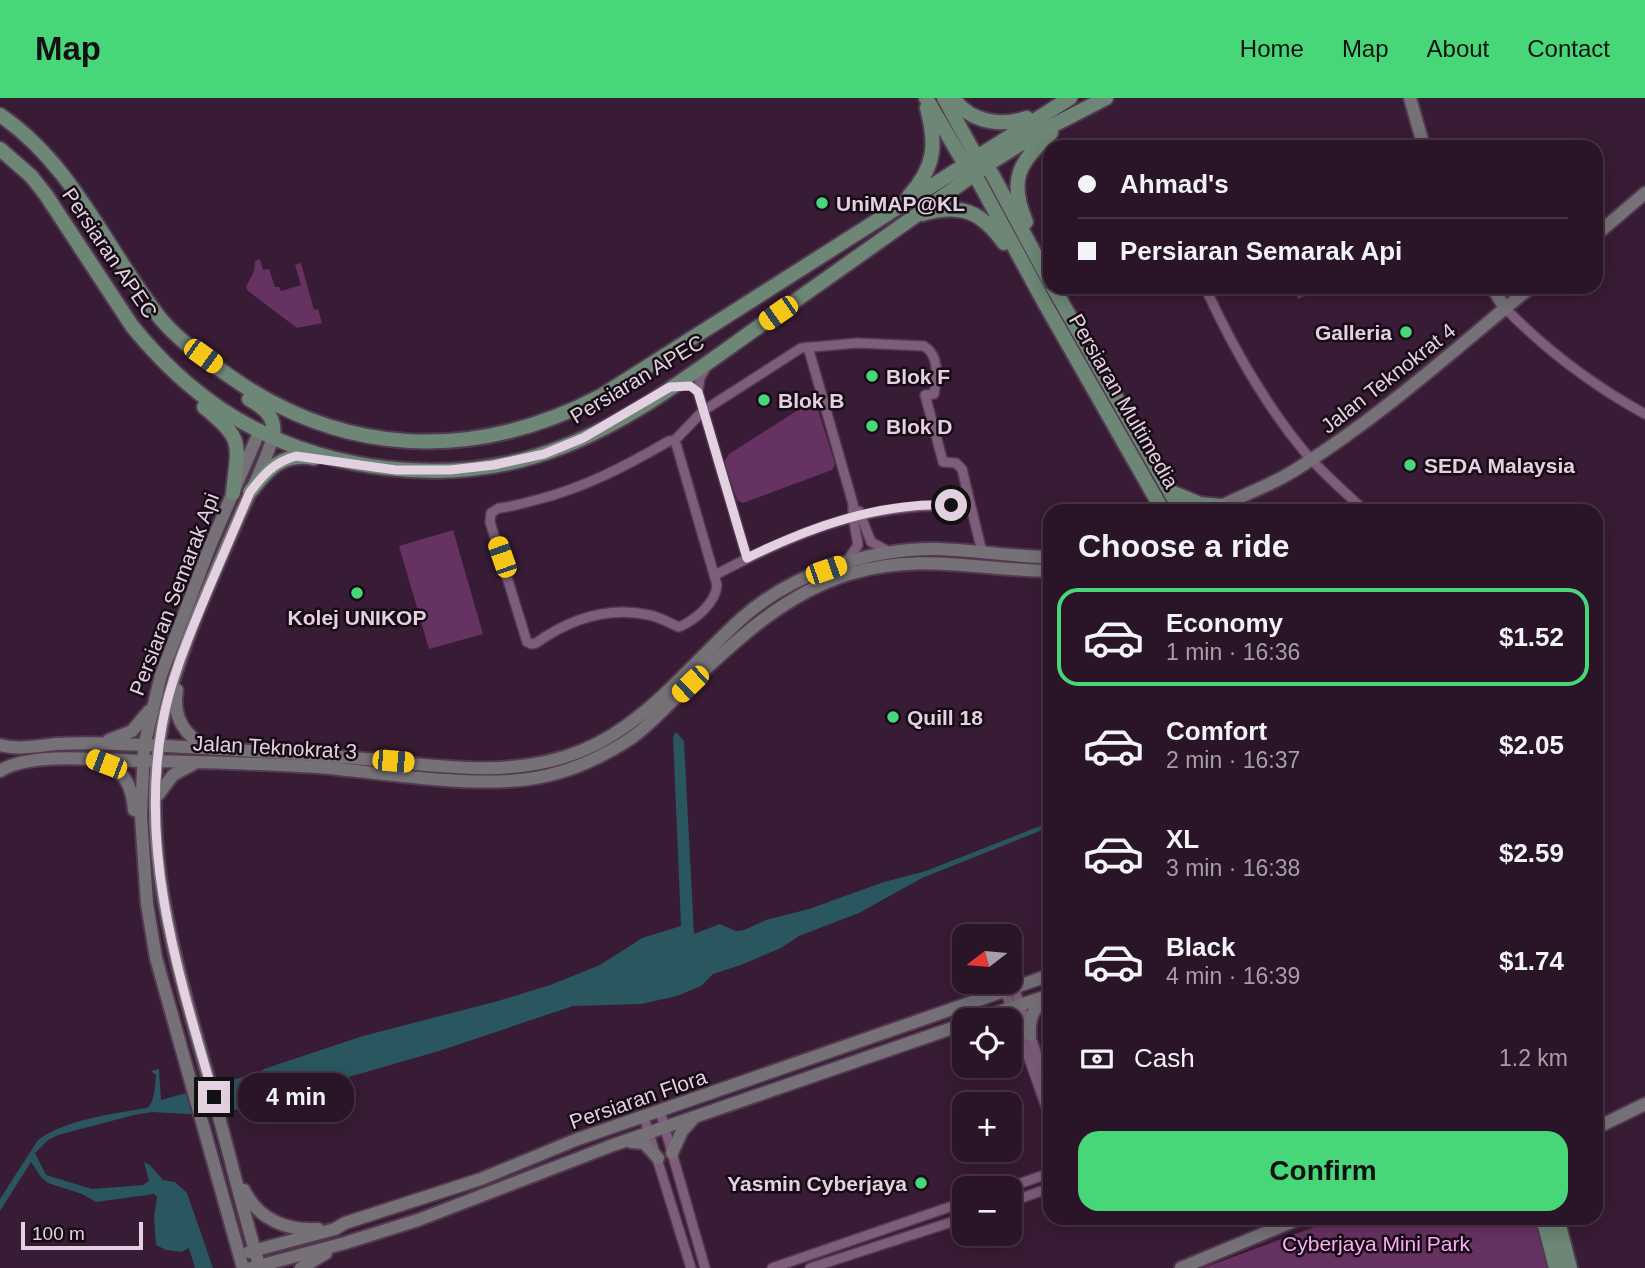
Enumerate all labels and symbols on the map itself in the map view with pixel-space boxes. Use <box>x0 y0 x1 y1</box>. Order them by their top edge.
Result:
street label: Persiaran APEC <box>58 184 162 322</box>
place label: UniMAP@KL <box>836 192 965 215</box>
marker: UniMAP@KL <box>814 195 830 211</box>
car <box>755 292 802 334</box>
street label: Persiaran Multimedia <box>1065 310 1183 492</box>
street label: Jalan Teknokrat 4 <box>1316 318 1460 438</box>
place label: Galleria <box>1315 321 1392 344</box>
marker: Galleria <box>1398 324 1414 340</box>
street label: Persiaran APEC <box>566 330 708 428</box>
car <box>180 335 227 377</box>
place label: Blok F <box>886 365 950 388</box>
marker: Blok F <box>864 368 880 384</box>
place label: Blok B <box>778 389 845 412</box>
marker: Blok B <box>756 392 772 408</box>
place label: Blok D <box>886 415 953 438</box>
marker: Blok D <box>864 418 880 434</box>
place label: SEDA Malaysia <box>1424 454 1575 477</box>
marker: SEDA Malaysia <box>1402 457 1418 473</box>
route start <box>935 489 967 521</box>
street label: Persiaran Semarak Api <box>125 490 223 698</box>
car <box>486 534 519 580</box>
car <box>803 553 850 587</box>
marker: Kolej UNIKOP <box>349 585 365 601</box>
place label: Kolej UNIKOP <box>288 606 426 629</box>
car <box>668 662 713 706</box>
place label: Quill 18 <box>907 706 983 729</box>
marker: Quill 18 <box>885 709 901 725</box>
street label: Jalan Teknokrat 3 <box>192 731 358 763</box>
car <box>83 747 130 781</box>
car <box>372 749 415 773</box>
north arrow <box>952 924 1022 994</box>
street label: Persiaran Flora <box>566 1065 710 1133</box>
callout: 4 min <box>238 1072 354 1122</box>
route end <box>198 1081 230 1113</box>
place label: Yasmin Cyberjaya <box>727 1172 907 1195</box>
marker: Yasmin Cyberjaya <box>913 1175 929 1191</box>
scale bar <box>21 1219 144 1251</box>
park label: Cyberjaya Mini Park <box>1282 1232 1470 1255</box>

